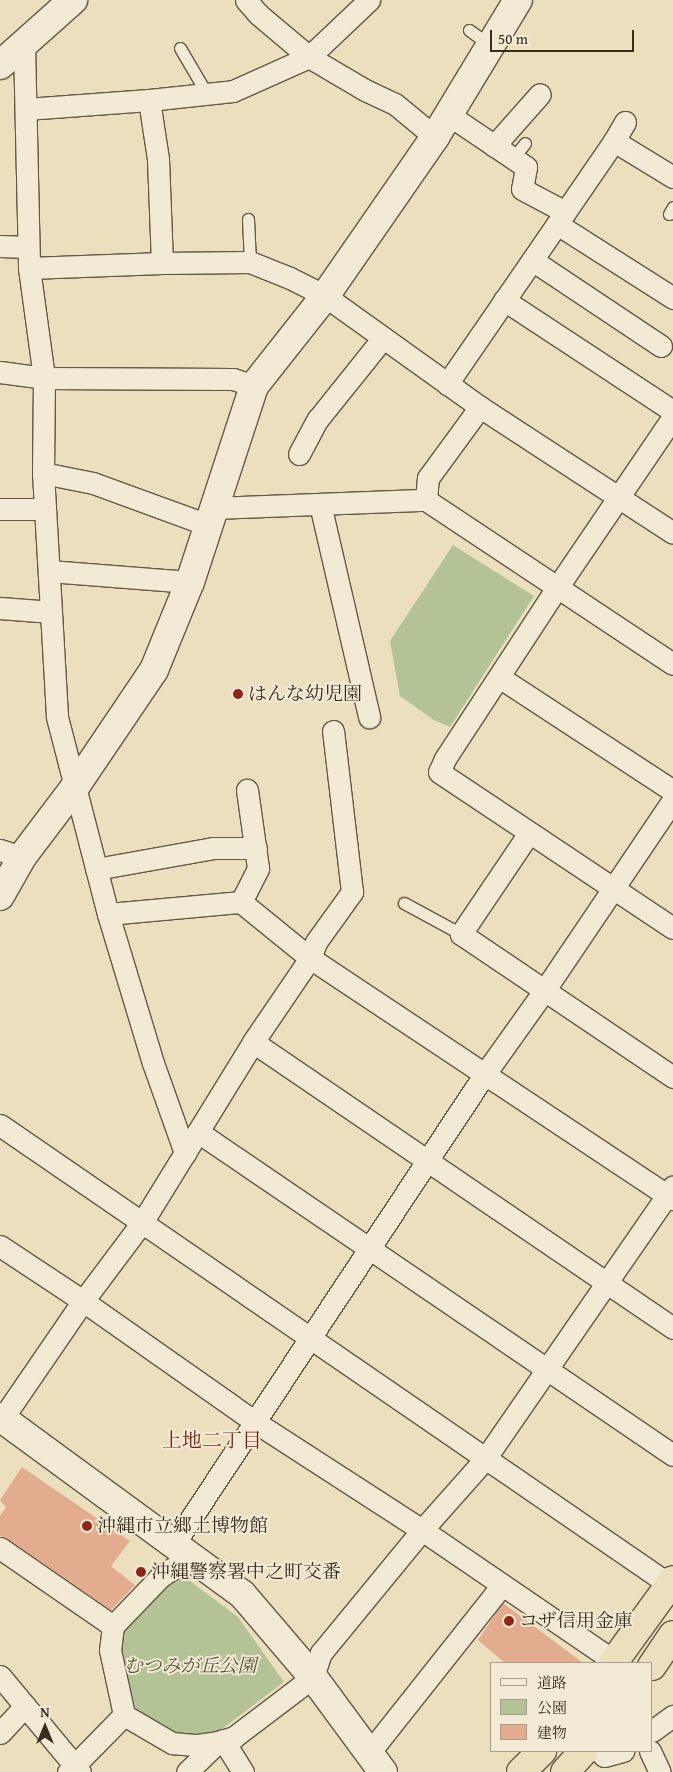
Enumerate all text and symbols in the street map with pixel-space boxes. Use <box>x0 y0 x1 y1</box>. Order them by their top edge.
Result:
scale bar <box>493 20 637 52</box>
text: 50 m <box>498 28 528 49</box>
place label: はんな幼児園 <box>248 683 362 705</box>
marker: はんな幼児園 <box>232 688 244 700</box>
district label: 上地二丁目 <box>162 1427 262 1451</box>
place label: 沖縄市立郷土博物館 <box>97 1515 268 1537</box>
marker: 沖縄市立郷土博物館 <box>81 1520 93 1532</box>
place label: 沖縄警察署中之町交番 <box>151 1561 341 1583</box>
marker: 沖縄警察署中之町交番 <box>135 1566 147 1578</box>
place label: コザ信用金庫 <box>519 1610 633 1632</box>
marker: コザ信用金庫 <box>503 1615 515 1627</box>
park label: むつみが丘公園 <box>124 1655 256 1677</box>
legend <box>490 1662 653 1752</box>
text: 道路 <box>537 1672 567 1693</box>
text: 公園 <box>537 1697 567 1718</box>
north arrow <box>20 1702 70 1752</box>
text: N <box>40 1702 50 1722</box>
text: 建物 <box>537 1722 567 1743</box>

